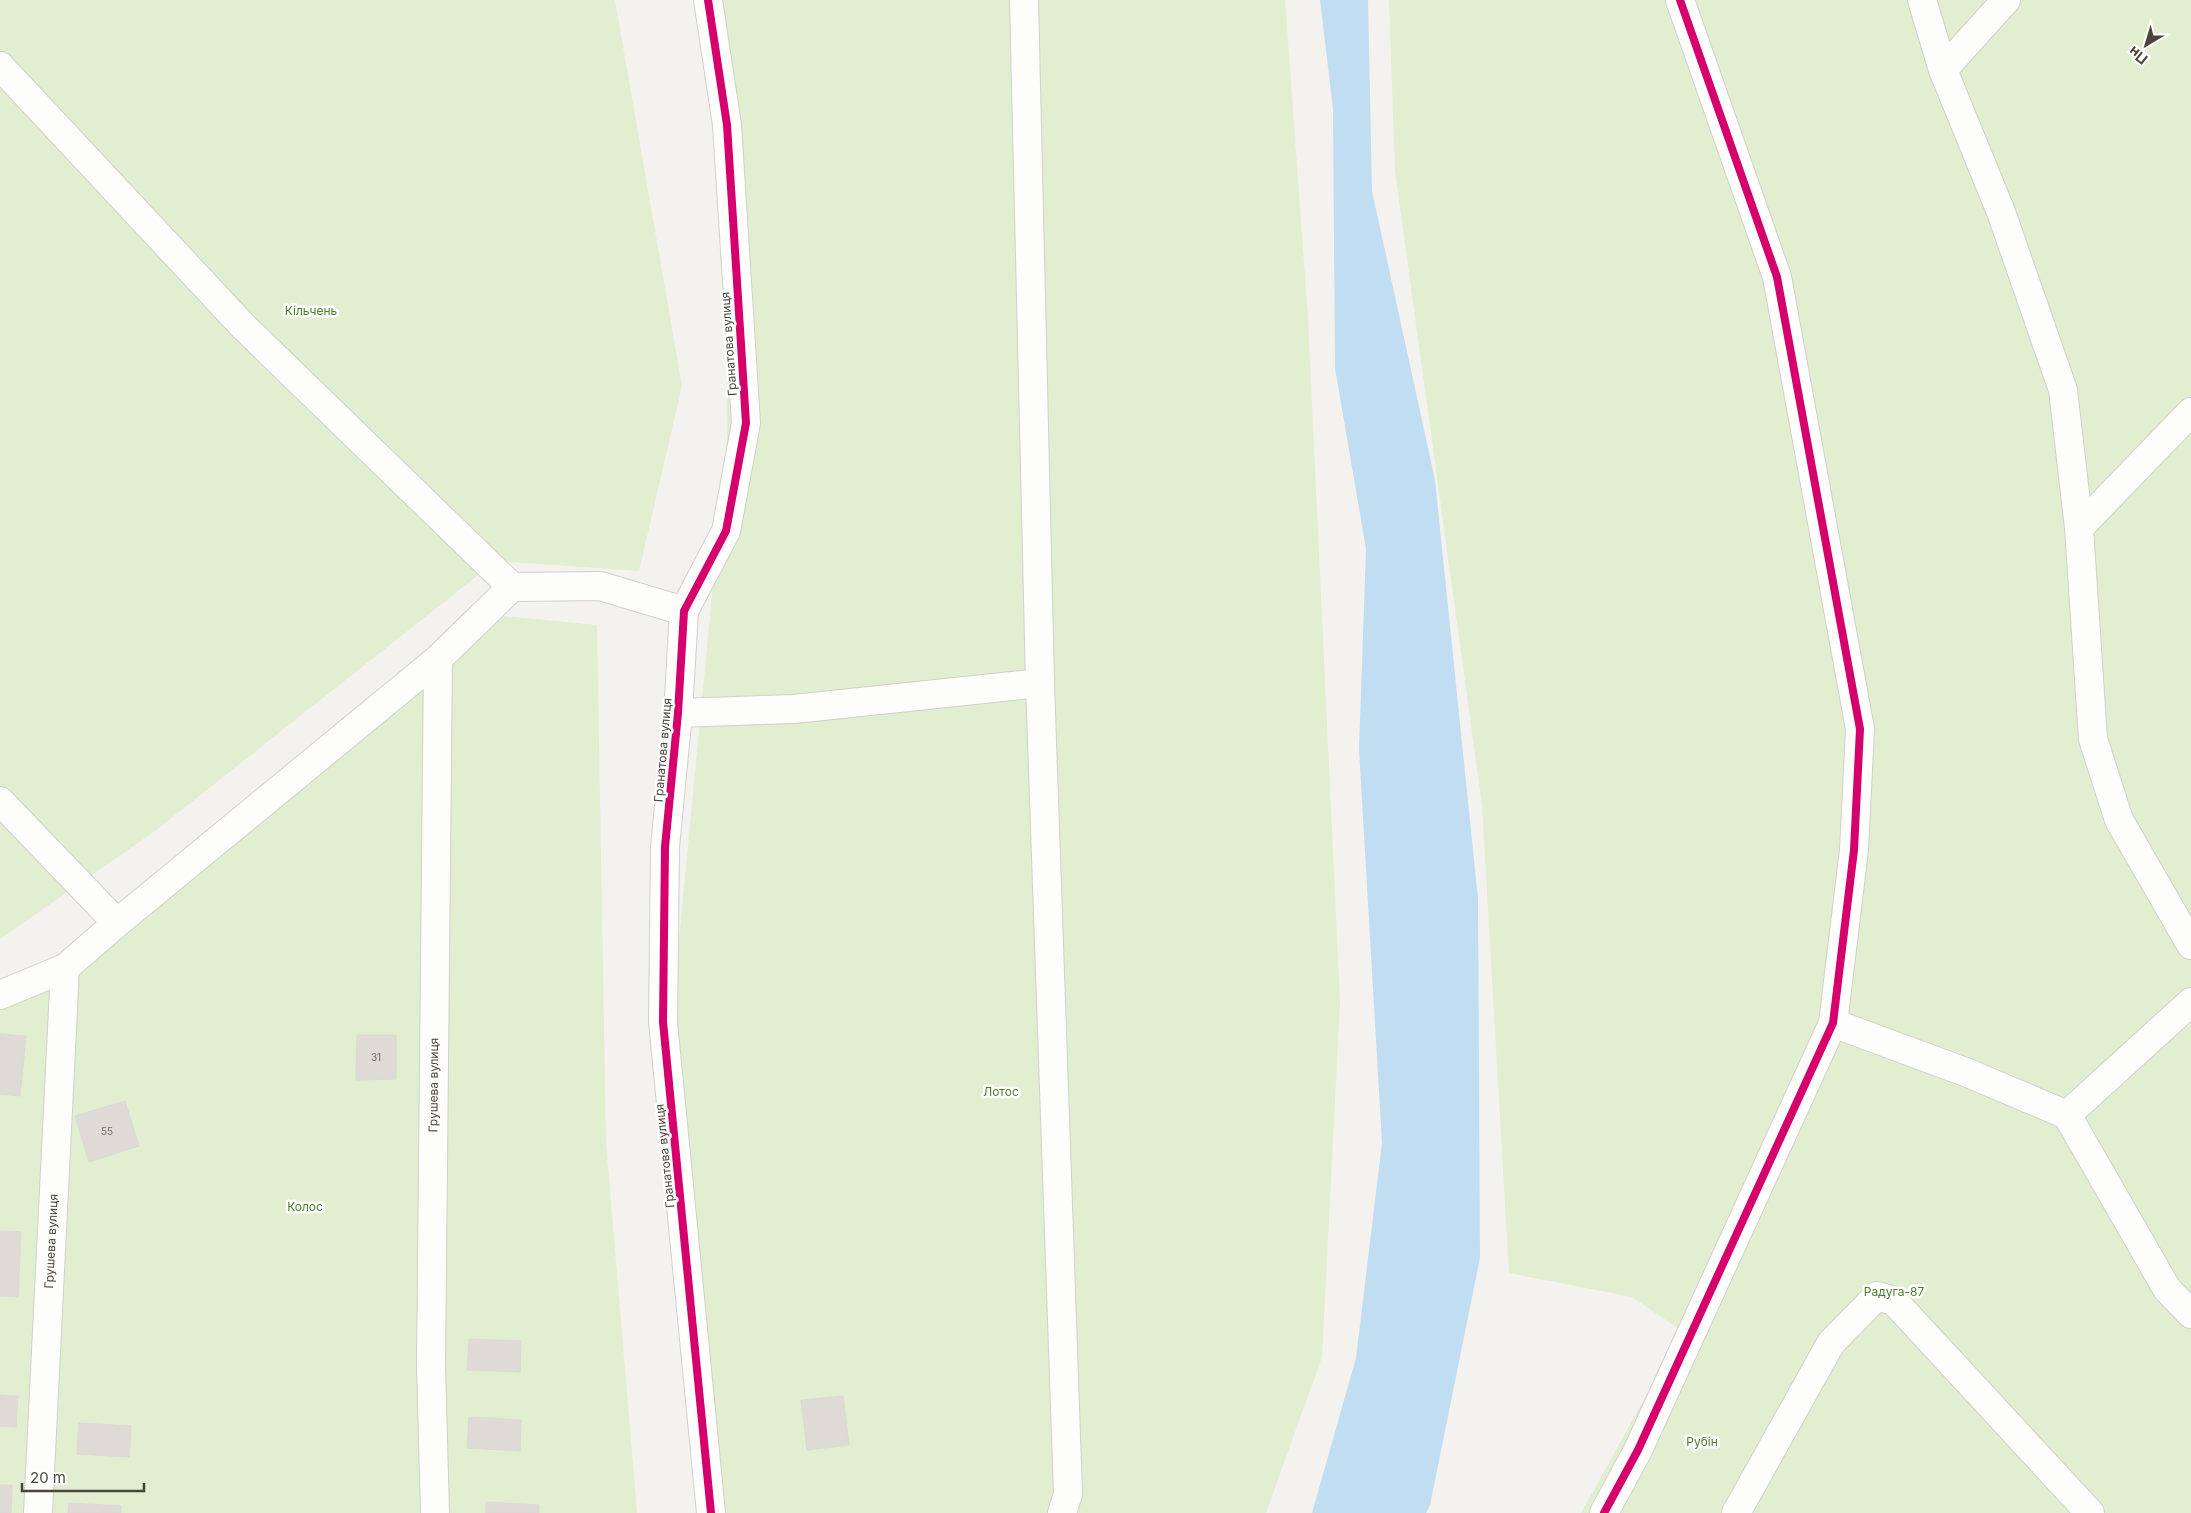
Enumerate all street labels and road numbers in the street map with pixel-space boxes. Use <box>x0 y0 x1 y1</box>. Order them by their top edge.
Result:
street label: Гранатова вулиця <box>717 291 740 397</box>
street label: Гранатова вулиця <box>650 697 675 803</box>
street label: Грушева вулиця <box>425 1038 441 1133</box>
street label: Гранатова вулиця <box>652 1103 677 1209</box>
street label: Грушева вулиця <box>41 1194 61 1289</box>

